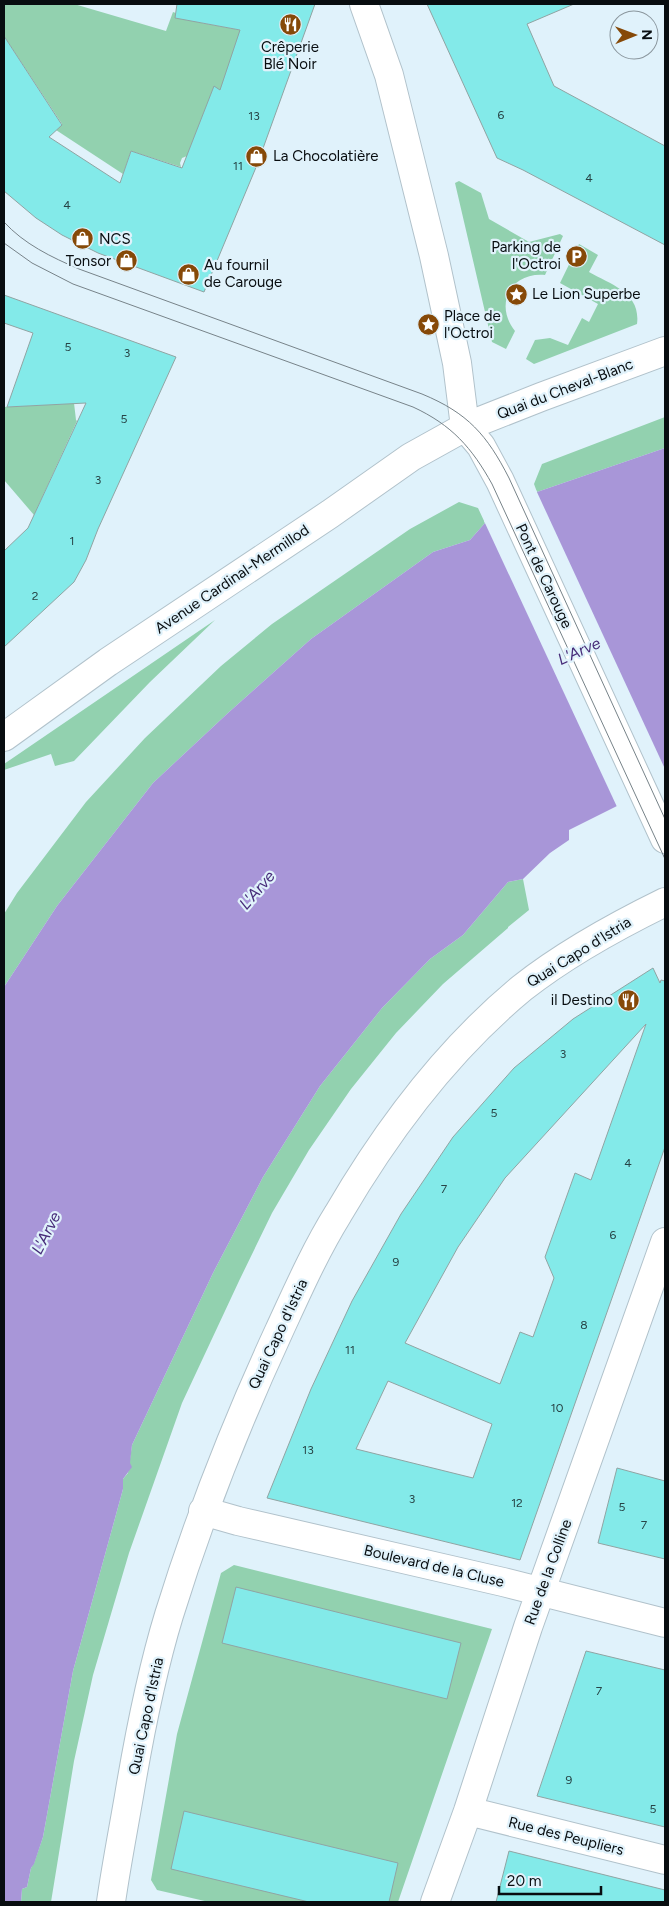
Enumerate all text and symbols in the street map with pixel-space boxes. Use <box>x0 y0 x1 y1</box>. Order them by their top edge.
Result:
north arrow <box>609 10 659 60</box>
restaurant icon: Crêperie Blé Noir <box>278 12 302 36</box>
text: N <box>638 29 655 40</box>
place label: Crêperie Blé Noir <box>261 38 319 73</box>
house number: 6 <box>498 108 505 122</box>
house number: 13 <box>248 109 260 123</box>
shop icon: La Chocolatière <box>245 144 269 168</box>
place label: La Chocolatière <box>273 147 378 165</box>
house number: 11 <box>233 159 243 173</box>
house number: 4 <box>585 171 593 185</box>
house number: 4 <box>63 198 71 212</box>
shop icon: NCS <box>71 227 95 251</box>
place label: NCS <box>99 230 131 248</box>
place label: Parking de l'Octroi <box>491 238 561 273</box>
parking icon: Parking de l'Octroi <box>565 244 589 268</box>
shop icon: Tonsor <box>115 249 139 273</box>
place label: Tonsor <box>66 252 111 270</box>
place label: Au fournil de Carouge <box>204 256 282 291</box>
shop icon: Au fournil de Carouge <box>176 262 200 286</box>
place icon: Le Lion Superbe <box>504 282 528 306</box>
place label: Le Lion Superbe <box>532 285 640 303</box>
place label: Place de l'Octroi <box>444 307 501 342</box>
place icon: Place de l'Octroi <box>416 313 440 337</box>
house number: 5 <box>65 340 72 354</box>
house number: 3 <box>124 346 130 360</box>
street label: Quai du Cheval-Blanc <box>494 355 636 423</box>
house number: 5 <box>121 412 128 426</box>
house number: 3 <box>95 473 101 487</box>
street label: Avenue Cardinal-Mermillod <box>151 521 313 637</box>
street label: Pont de Carouge <box>512 521 576 631</box>
house number: 1 <box>70 534 74 548</box>
house number: 2 <box>32 589 38 603</box>
water label: L'Arve <box>555 633 604 669</box>
water label: L'Arve <box>235 867 279 913</box>
street label: Quai Capo d'Istria <box>524 913 634 991</box>
restaurant icon: il Destino <box>617 988 641 1012</box>
place label: il Destino <box>551 991 613 1009</box>
house number: 3 <box>560 1047 566 1061</box>
house number: 5 <box>491 1106 498 1120</box>
house number: 4 <box>624 1156 632 1170</box>
house number: 7 <box>441 1182 448 1196</box>
water label: L'Arve <box>27 1209 65 1257</box>
house number: 6 <box>610 1228 617 1242</box>
house number: 9 <box>393 1255 400 1269</box>
street label: Quai Capo d'Istria <box>245 1276 311 1392</box>
house number: 8 <box>580 1318 588 1332</box>
house number: 11 <box>345 1343 355 1357</box>
house number: 10 <box>551 1401 564 1415</box>
house number: 13 <box>302 1443 314 1457</box>
house number: 3 <box>409 1492 415 1506</box>
house number: 12 <box>511 1496 523 1510</box>
house number: 5 <box>619 1500 626 1514</box>
street label: Rue de la Colline <box>521 1517 575 1627</box>
house number: 7 <box>641 1518 648 1532</box>
street label: Boulevard de la Cluse <box>362 1541 506 1591</box>
street label: Quai Capo d'Istria <box>125 1656 167 1776</box>
house number: 7 <box>596 1684 603 1698</box>
house number: 9 <box>566 1773 573 1787</box>
house number: 5 <box>650 1802 657 1816</box>
street label: Rue des Peupliers <box>506 1813 626 1859</box>
scale bar <box>499 1864 602 1896</box>
text: 20 m <box>507 1872 541 1890</box>

